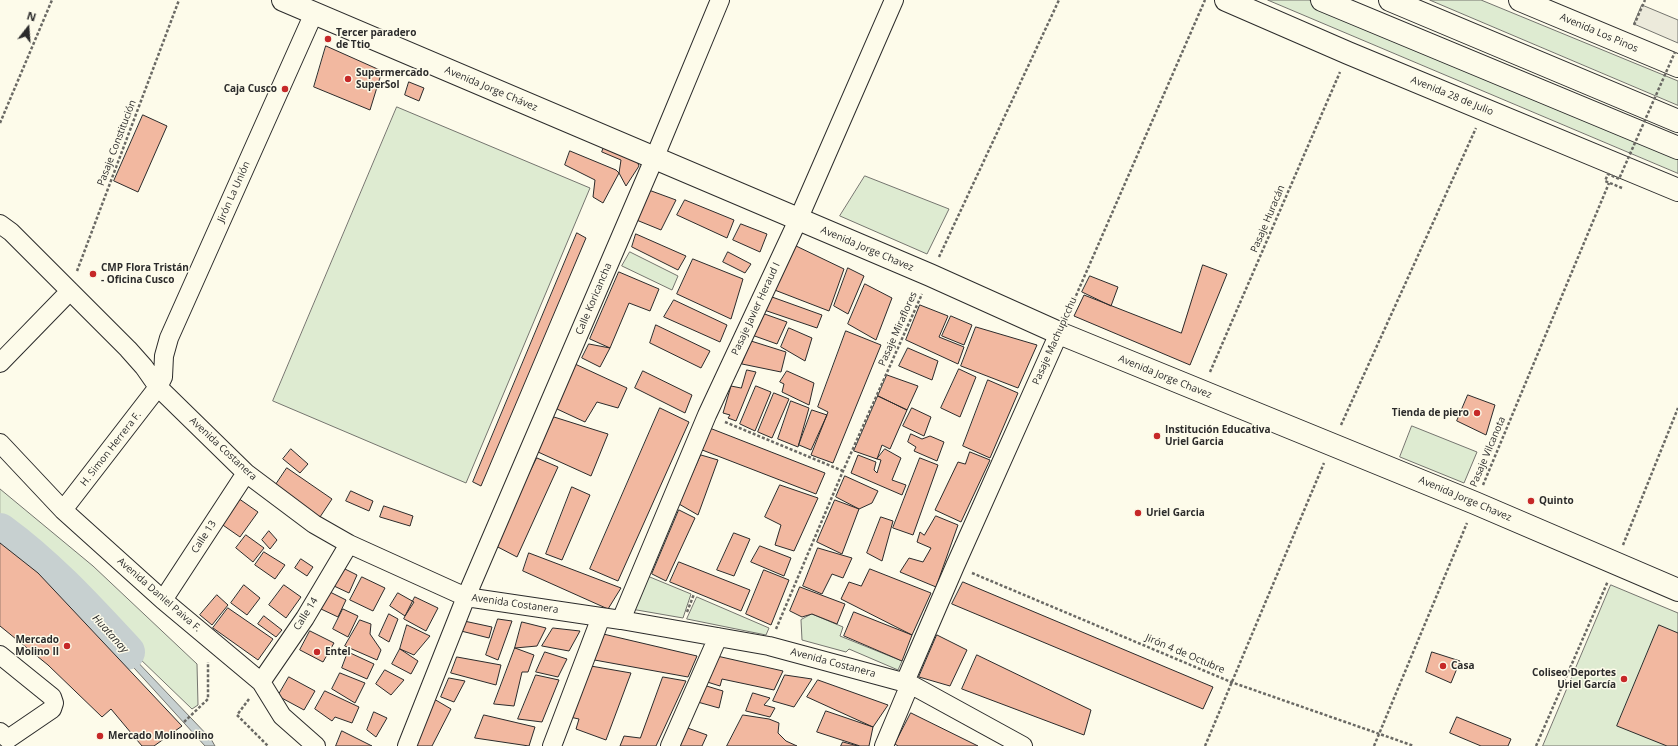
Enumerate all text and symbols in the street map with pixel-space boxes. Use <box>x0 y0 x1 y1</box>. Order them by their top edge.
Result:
north arrow <box>8 8 48 48</box>
text: N <box>25 8 38 25</box>
street label: Avenida Los Pinos <box>1558 11 1640 55</box>
place label: Tercer paradero de Ttio <box>336 27 416 50</box>
marker: Tercer paradero de Ttio <box>323 34 333 44</box>
street label: Avenida Jorge Chávez <box>443 64 539 114</box>
place label: Supermercado SuperSol <box>356 67 429 90</box>
marker: Supermercado SuperSol <box>343 74 353 84</box>
street label: Avenida 28 de Julio <box>1409 74 1495 118</box>
place label: Caja Cusco <box>224 83 277 95</box>
marker: Caja Cusco <box>280 84 290 94</box>
street label: Pasaje Constitución <box>95 98 139 188</box>
street label: Jirón La Unión <box>215 160 253 224</box>
street label: Pasaje Huracán <box>1248 183 1288 255</box>
street label: Avenida Jorge Chavez <box>819 224 915 274</box>
street label: Calle Koricancha <box>573 261 615 337</box>
street label: Pasaje Javier Heraud I <box>729 261 783 357</box>
place label: CMP Flora Tristán - Oficina Cusco <box>101 262 189 286</box>
marker: CMP Flora Tristán - Oficina Cusco <box>88 269 98 279</box>
street label: Pasaje Miraflores <box>876 290 920 368</box>
street label: Pasaje Machupicchu <box>1030 295 1080 387</box>
street label: Avenida Jorge Chavez <box>1117 353 1213 401</box>
place label: Tienda de piero <box>1392 407 1469 419</box>
marker: Tienda de piero <box>1472 408 1482 418</box>
street label: H. Simon Herrera F. <box>78 409 144 489</box>
street label: Avenida Costanera <box>187 415 259 483</box>
street label: Pasaje Vilcanota <box>1468 415 1508 489</box>
place label: Institución Educativa Uriel Garcia <box>1165 424 1271 448</box>
marker: Institución Educativa Uriel Garcia <box>1152 431 1162 441</box>
street label: Avenida Jorge Chavez <box>1417 474 1513 524</box>
place label: Quinto <box>1539 495 1574 507</box>
marker: Quinto <box>1526 496 1536 506</box>
place label: Uriel Garcia <box>1146 507 1205 519</box>
marker: Uriel Garcia <box>1133 508 1143 518</box>
street label: Calle 13 <box>189 518 219 556</box>
street label: Avenida Daniel Paiva F. <box>115 555 203 635</box>
street label: Avenida Costanera <box>471 592 559 616</box>
street label: Calle 14 <box>291 595 321 633</box>
water label: Huatanay <box>89 612 131 656</box>
street label: Jirón 4 de Octubre <box>1144 632 1226 676</box>
place label: Mercado Molino II <box>15 634 59 658</box>
marker: Mercado Molino II <box>62 641 72 651</box>
place label: Entel <box>325 646 350 658</box>
street label: Avenida Costanera <box>789 646 877 680</box>
marker: Entel <box>312 647 322 657</box>
place label: Casa <box>1451 660 1474 672</box>
marker: Casa <box>1438 661 1448 671</box>
place label: Coliseo Deportes Uriel García <box>1532 667 1616 690</box>
marker: Coliseo Deportes Uriel García <box>1619 674 1629 684</box>
place label: Mercado Molinoolino <box>108 730 214 742</box>
marker: Mercado Molinoolino <box>95 731 105 741</box>

